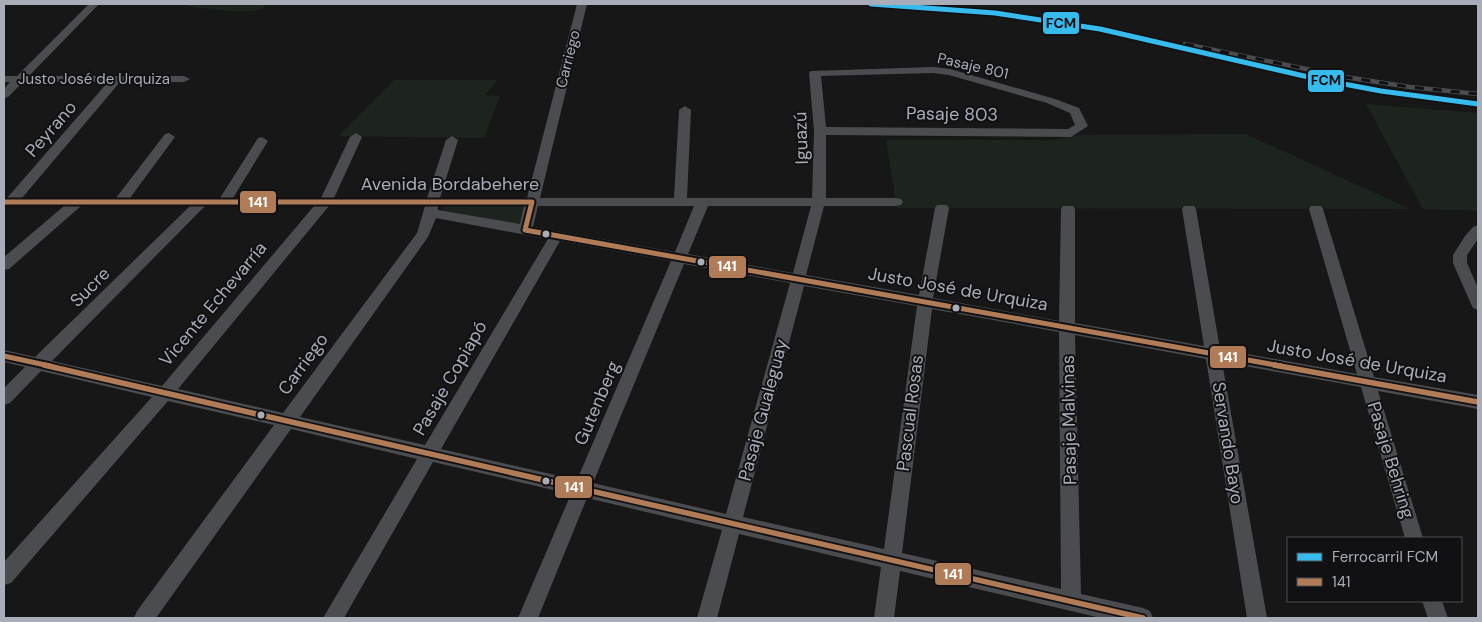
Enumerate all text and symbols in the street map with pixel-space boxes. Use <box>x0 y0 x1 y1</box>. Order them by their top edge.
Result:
line badge: FCM <box>1042 11 1080 35</box>
text: FCM <box>1046 14 1076 32</box>
street label: Carriego <box>551 28 585 90</box>
street label: Pasaje 801 <box>935 48 1011 84</box>
street label: Justo José de Urquiza <box>18 69 170 89</box>
line badge: FCM <box>1307 69 1345 93</box>
text: FCM <box>1311 71 1341 89</box>
street label: Peyrano <box>20 96 82 162</box>
street label: Pasaje 803 <box>906 101 998 127</box>
street label: Iguazú <box>788 111 814 165</box>
street label: Avenida Bordabehere <box>361 172 539 196</box>
line badge: 141 <box>239 190 277 214</box>
text: 141 <box>248 193 268 211</box>
unlabelled marker <box>541 229 551 239</box>
street label: Vicente Echevarría <box>154 237 272 371</box>
line badge: 141 <box>708 255 747 279</box>
unlabelled marker <box>696 257 706 267</box>
text: 141 <box>717 257 737 275</box>
street label: Justo José de Urquiza <box>866 261 1050 317</box>
street label: Sucre <box>65 262 115 312</box>
unlabelled marker <box>951 303 961 313</box>
street label: Pasaje Copiapó <box>407 316 493 440</box>
street label: Carriego <box>272 328 334 400</box>
street label: Justo José de Urquiza <box>1265 333 1449 389</box>
street label: Pasaje Gualeguay <box>733 336 793 484</box>
line badge: 141 <box>1209 345 1247 369</box>
text: 141 <box>1218 348 1238 366</box>
street label: Pascual Rosas <box>891 354 929 472</box>
street label: Pasaje Malvinas <box>1056 355 1082 485</box>
street label: Gutenberg <box>569 357 625 449</box>
street label: Servando Bayo <box>1206 380 1250 506</box>
street label: Pasaje Behring <box>1362 399 1420 521</box>
unlabelled marker <box>256 410 266 420</box>
line badge: 141 <box>554 475 593 499</box>
unlabelled marker <box>541 476 551 486</box>
text: 141 <box>564 478 584 496</box>
legend <box>1287 537 1462 602</box>
text: Ferrocarril FCM <box>1332 547 1438 567</box>
line badge: 141 <box>934 562 972 586</box>
text: 141 <box>943 565 963 583</box>
text: 141 <box>1332 572 1350 592</box>

